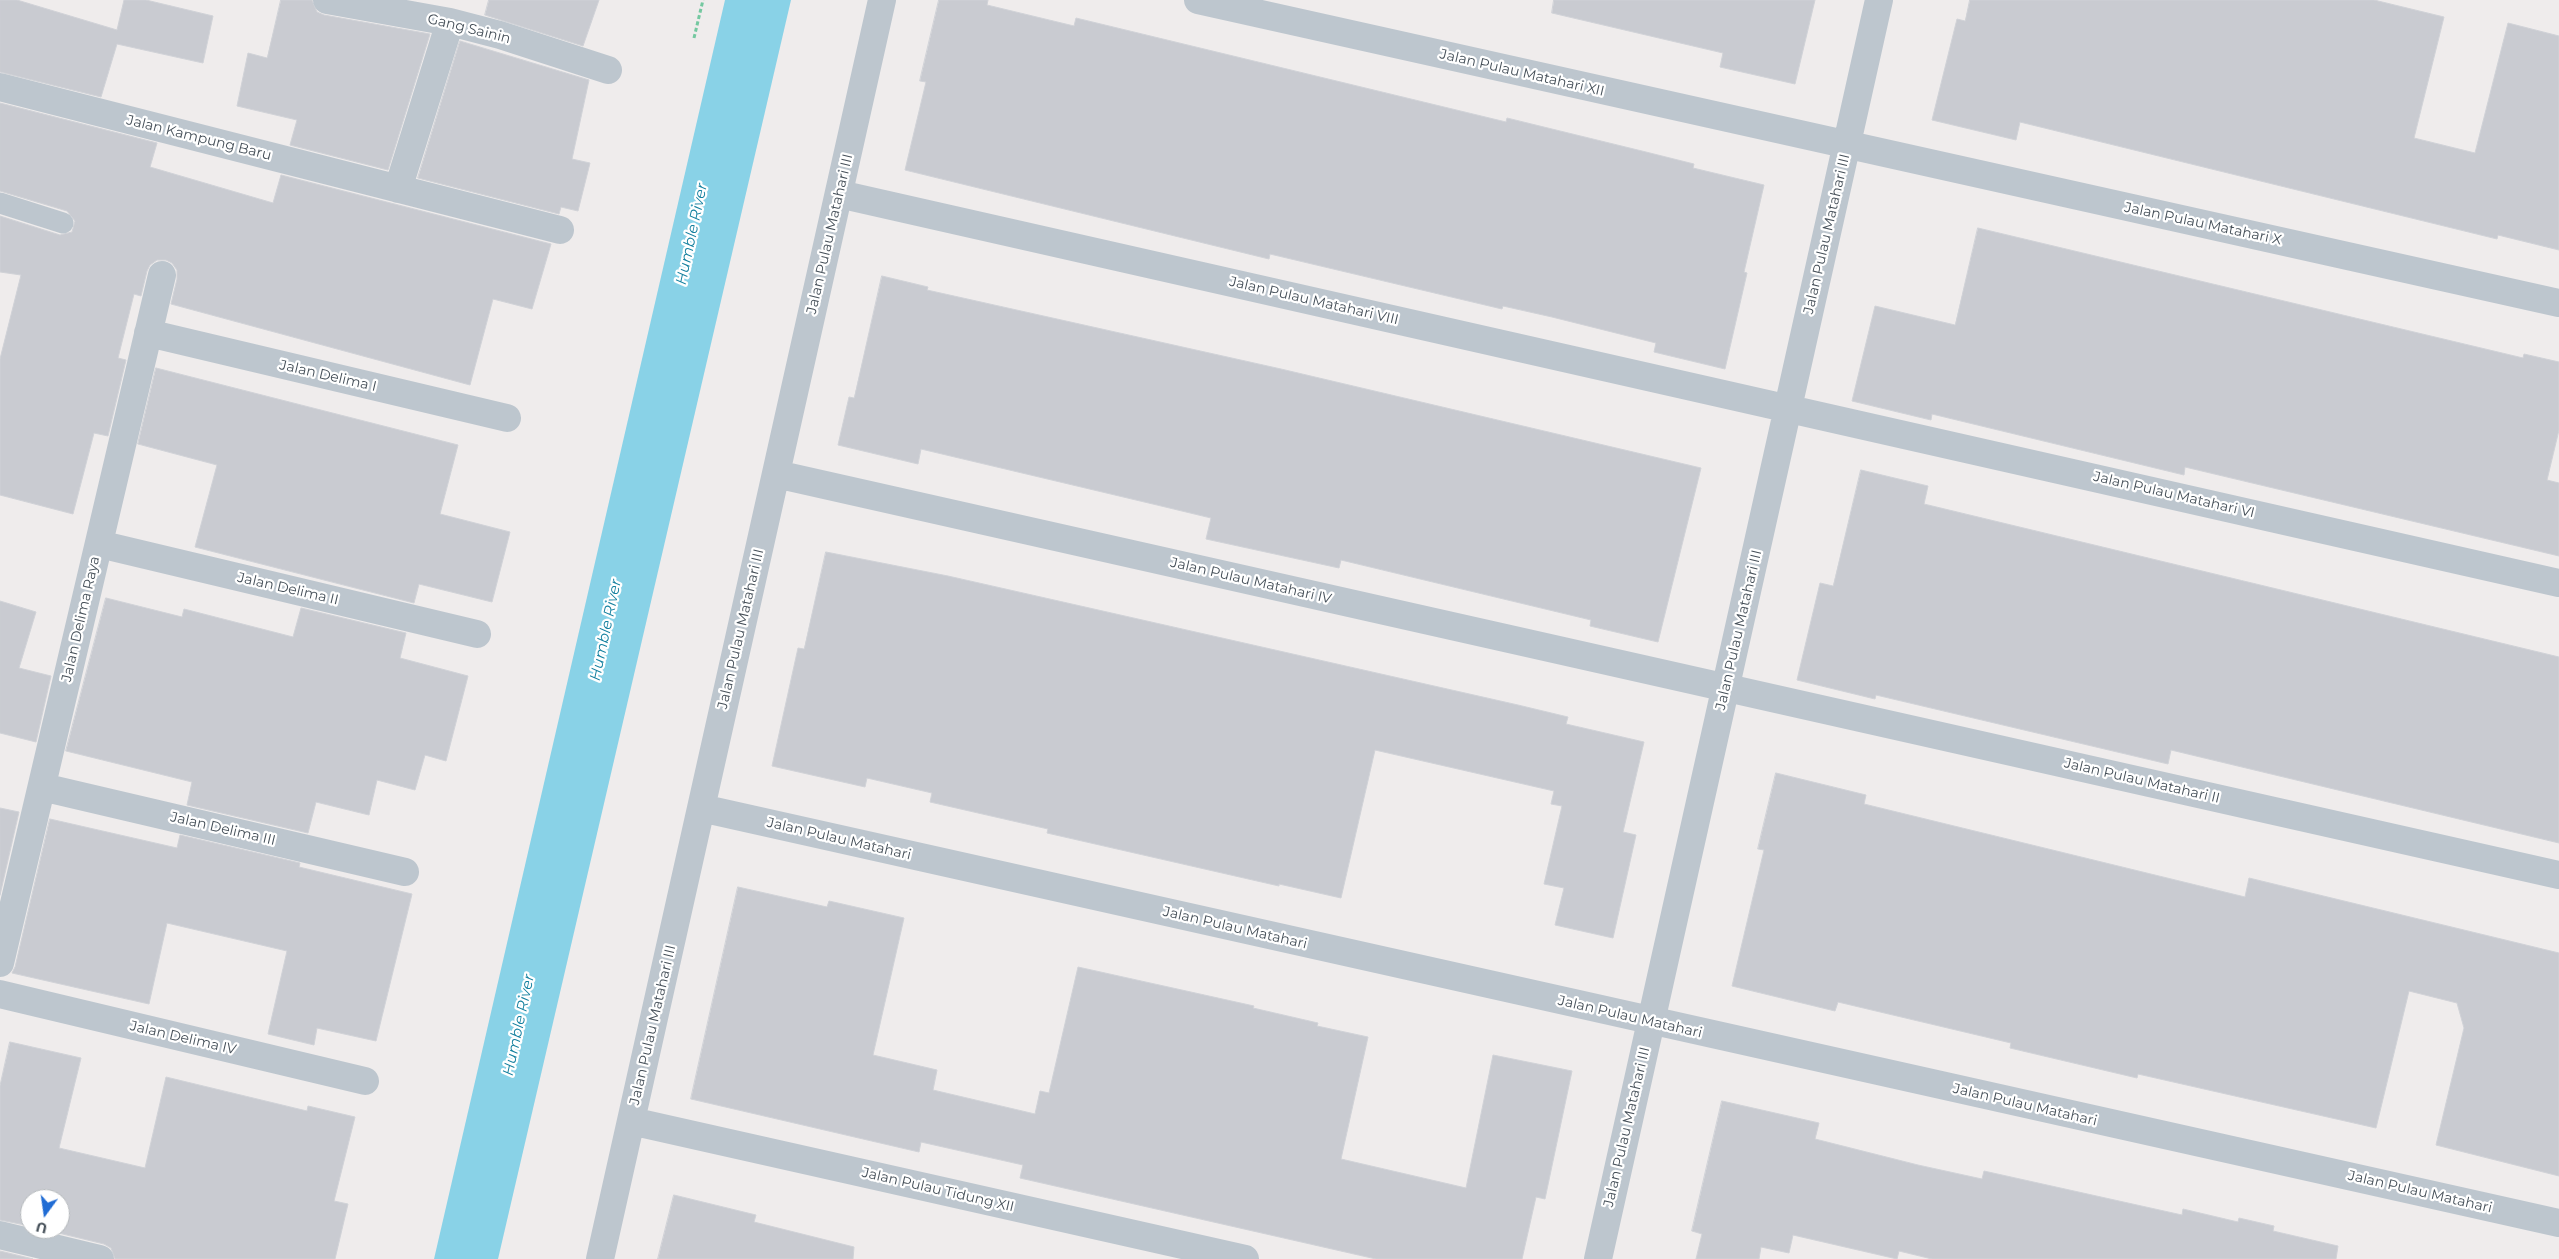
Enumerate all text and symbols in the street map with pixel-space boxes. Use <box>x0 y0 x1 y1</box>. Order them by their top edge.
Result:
street label: Gang Sainin <box>426 11 512 47</box>
street label: Jalan Pulau Matahari XII <box>1438 46 1606 100</box>
street label: Jalan Kampung Baru <box>125 112 273 164</box>
street label: Jalan Pulau Matahari III <box>803 152 857 316</box>
street label: Jalan Pulau Matahari III <box>1800 152 1854 316</box>
water label: Humble River <box>672 182 712 286</box>
street label: Jalan Pulau Matahari X <box>2123 199 2283 249</box>
street label: Jalan Pulau Matahari VIII <box>1228 273 1400 329</box>
street label: Jalan Delima I <box>278 357 378 395</box>
street label: Jalan Pulau Matahari VI <box>2092 468 2256 522</box>
street label: Jalan Pulau Matahari III <box>714 547 768 711</box>
street label: Jalan Pulau Matahari III <box>1712 548 1766 712</box>
street label: Jalan Pulau Matahari IV <box>1169 554 1333 608</box>
street label: Jalan Delima Raya <box>58 555 104 683</box>
street label: Jalan Delima II <box>236 569 340 609</box>
water label: Humble River <box>586 578 626 682</box>
street label: Jalan Pulau Matahari II <box>2062 755 2222 807</box>
street label: Jalan Delima III <box>169 809 277 849</box>
street label: Jalan Pulau Matahari <box>765 814 913 864</box>
street label: Jalan Pulau Matahari <box>1161 903 1309 953</box>
street label: Jalan Pulau Matahari III <box>626 943 680 1107</box>
water label: Humble River <box>499 973 539 1077</box>
street label: Jalan Pulau Matahari <box>1556 992 1704 1042</box>
street label: Jalan Delima IV <box>128 1018 238 1058</box>
street label: Jalan Pulau Matahari III <box>1600 1045 1654 1209</box>
street label: Jalan Pulau Matahari <box>1951 1080 2099 1130</box>
street label: Jalan Pulau Tidung XII <box>860 1164 1016 1216</box>
street label: Jalan Pulau Matahari <box>2346 1167 2494 1217</box>
north arrow <box>20 1189 70 1239</box>
text: U <box>34 1218 49 1238</box>

